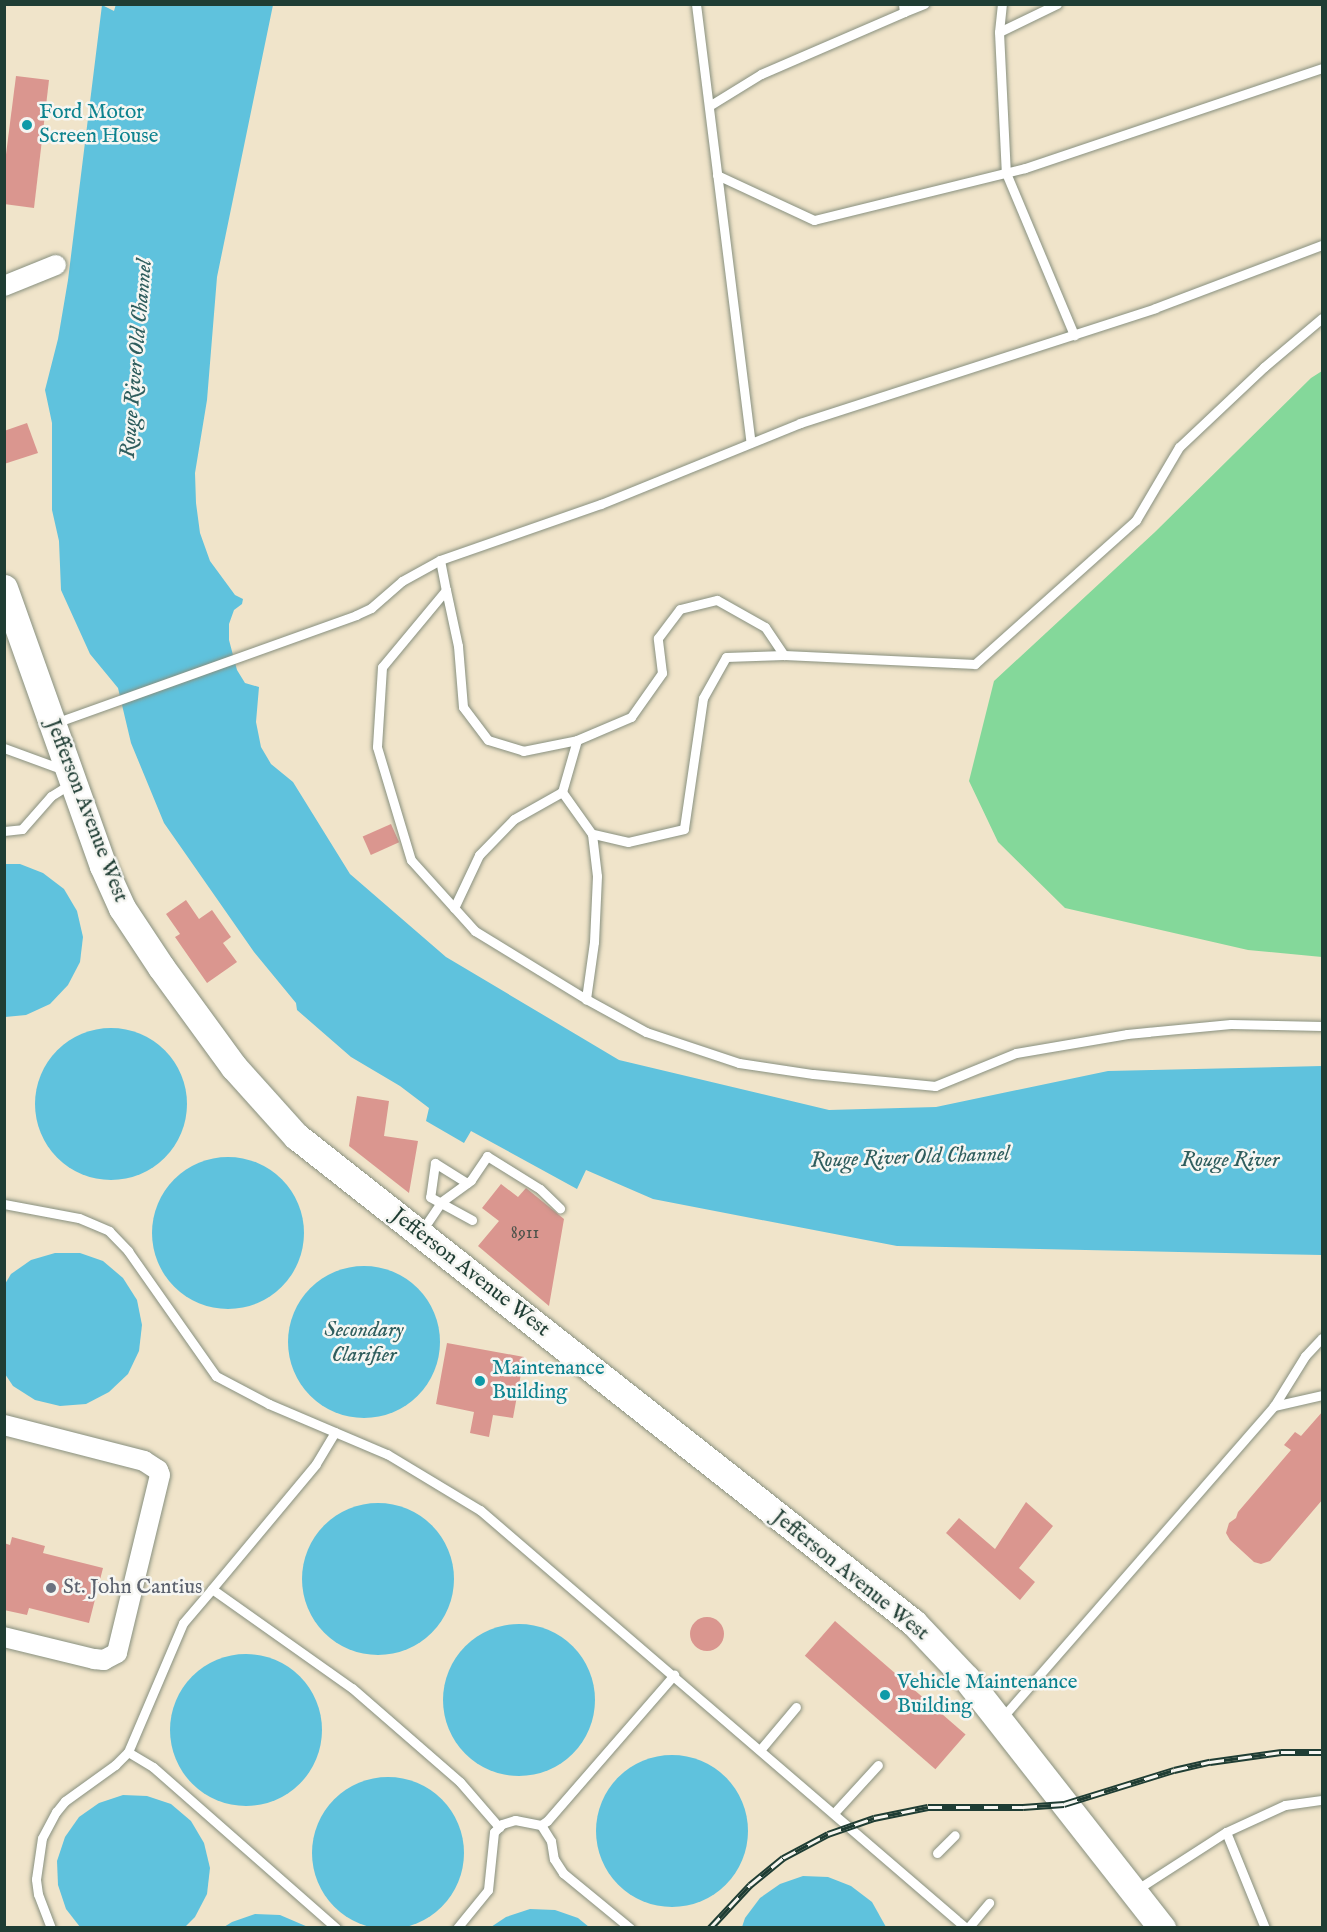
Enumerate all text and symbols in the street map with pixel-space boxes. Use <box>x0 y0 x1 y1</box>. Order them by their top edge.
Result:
place label: Ford Motor Screen House <box>39 100 158 150</box>
marker: Ford Motor Screen House <box>20 118 34 132</box>
water label: Rouge River Old Channel <box>115 259 159 459</box>
street label: Jefferson Avenue West <box>39 716 133 906</box>
water label: Rouge River Old Channel <box>810 1141 1010 1175</box>
water label: Rouge River <box>1181 1148 1279 1174</box>
street label: Jefferson Avenue West <box>386 1203 554 1343</box>
house number: 8911 <box>511 1223 539 1245</box>
water label: Secondary Clarifier <box>324 1317 404 1368</box>
place label: Maintenance Building <box>492 1356 605 1406</box>
marker: Maintenance Building <box>473 1374 487 1388</box>
street label: Jefferson Avenue West <box>767 1505 933 1647</box>
place label: St. John Cantius <box>63 1575 202 1601</box>
marker: St. John Cantius <box>44 1581 58 1595</box>
place label: Vehicle Maintenance Building <box>897 1670 1077 1720</box>
marker: Vehicle Maintenance Building <box>878 1688 892 1702</box>

